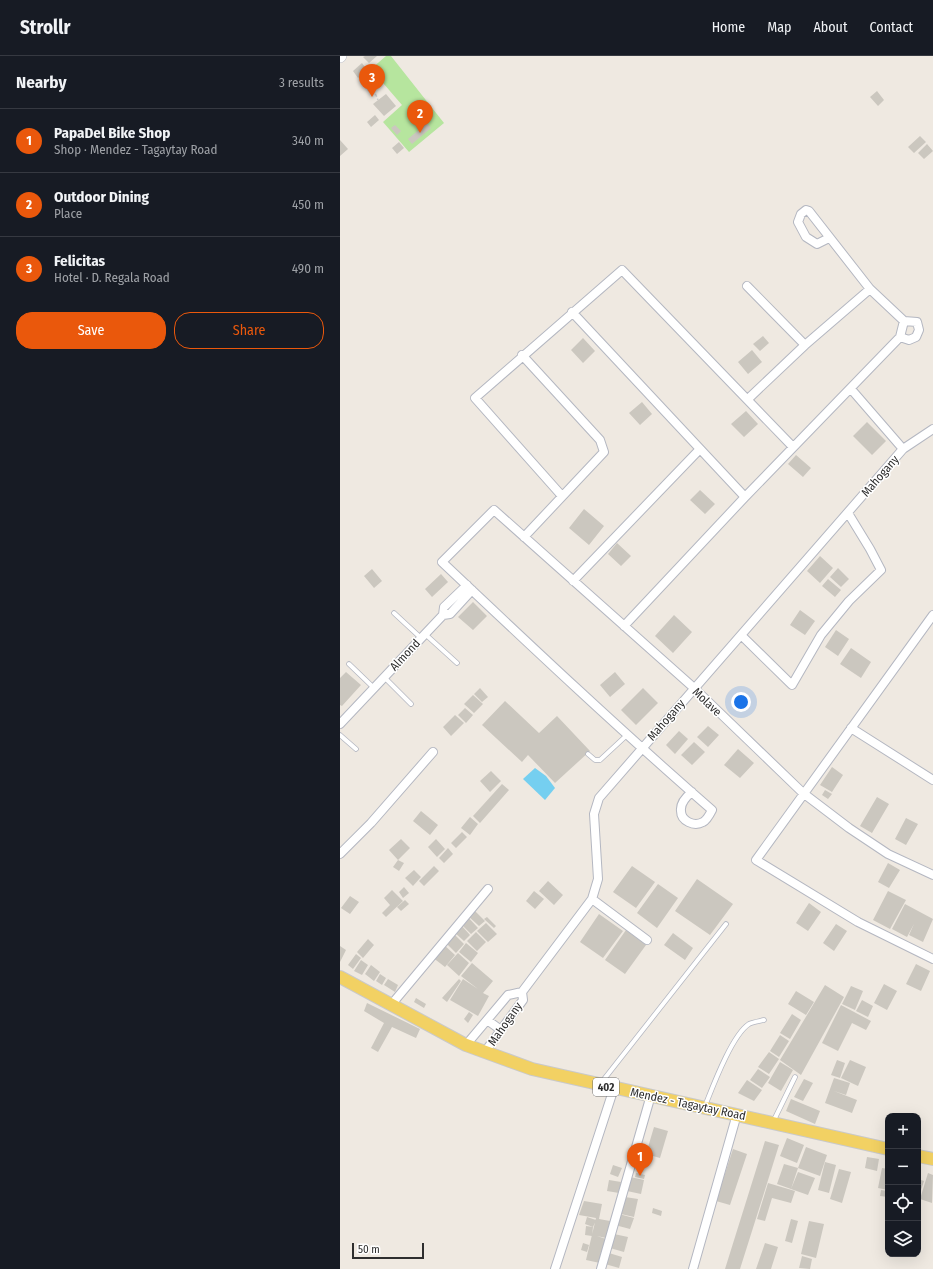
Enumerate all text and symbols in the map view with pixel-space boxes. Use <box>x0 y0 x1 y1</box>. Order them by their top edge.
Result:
text: Strollr <box>20 16 70 39</box>
text: Home <box>712 19 745 36</box>
text: Map <box>767 19 791 36</box>
text: About <box>813 19 848 36</box>
text: Contact <box>870 19 913 36</box>
pin: 3 <box>359 64 385 97</box>
text: Nearby <box>16 72 67 93</box>
text: 3 results <box>279 75 324 90</box>
pin: 2 <box>407 100 433 133</box>
text: PapaDel Bike Shop <box>54 124 170 142</box>
text: 1 <box>26 133 32 148</box>
text: 340 m <box>292 133 324 148</box>
text: Shop · Mendez - Tagaytay Road <box>54 142 217 157</box>
text: Outdoor Dining <box>54 188 149 206</box>
text: 2 <box>26 197 32 212</box>
text: 450 m <box>292 197 324 212</box>
text: Place <box>54 206 82 221</box>
text: Felicitas <box>54 252 105 270</box>
text: 3 <box>26 261 32 276</box>
text: 490 m <box>292 261 324 276</box>
text: Hotel · D. Regala Road <box>54 270 170 285</box>
button: Save <box>16 312 166 349</box>
button: Share <box>174 312 324 349</box>
street label: Mahogany <box>858 452 902 499</box>
street label: Almond <box>387 636 423 674</box>
street label: Molave <box>690 685 724 719</box>
your location <box>731 692 751 712</box>
street label: Mahogany <box>644 696 688 743</box>
street label: Mahogany <box>485 999 525 1048</box>
road number: 402 <box>593 1078 619 1096</box>
street label: Mendez - Tagaytay Road <box>629 1085 747 1123</box>
map controls <box>885 1113 921 1257</box>
button: + <box>885 1113 921 1149</box>
pin: 1 <box>627 1143 653 1176</box>
button: − <box>885 1149 921 1185</box>
button: locate <box>885 1185 921 1221</box>
button: layers <box>885 1221 921 1257</box>
scale bar <box>352 1241 424 1260</box>
text: 50 m <box>358 1243 380 1256</box>

